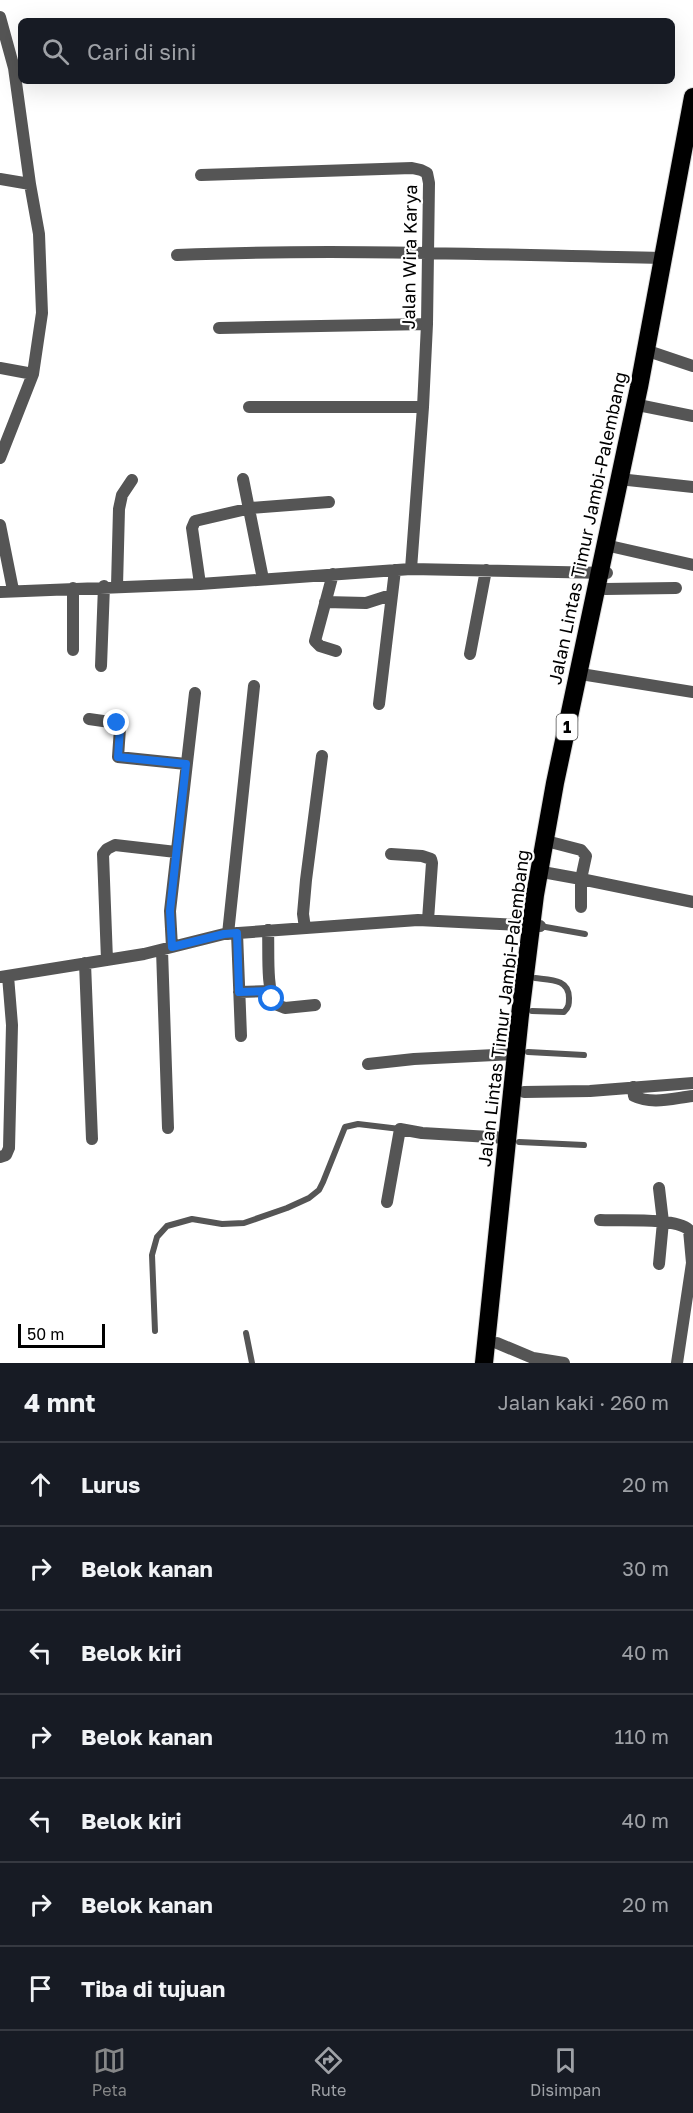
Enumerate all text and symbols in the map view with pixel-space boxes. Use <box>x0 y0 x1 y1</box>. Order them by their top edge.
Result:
search box <box>18 18 675 84</box>
icon: search <box>39 35 72 68</box>
text: Cari di sini <box>87 38 196 65</box>
street label: Jalan Wira Karya <box>397 184 421 330</box>
street label: Jalan Lintas Timur Jambi-Palembang <box>543 370 631 686</box>
route end <box>103 709 129 735</box>
road number: 1 <box>556 714 578 740</box>
street label: Jalan Lintas Timur Jambi-Palembang <box>473 848 533 1168</box>
route start <box>258 985 284 1011</box>
scale bar <box>18 1321 105 1348</box>
text: 50 m <box>27 1324 64 1344</box>
text: 4 mnt <box>24 1387 96 1418</box>
text: Jalan kaki · 260 m <box>498 1390 669 1414</box>
icon: ahead <box>24 1468 57 1501</box>
text: Lurus <box>81 1471 140 1498</box>
text: 20 m <box>622 1472 669 1496</box>
icon: right <box>24 1552 57 1585</box>
text: Belok kanan <box>81 1555 213 1582</box>
text: 30 m <box>622 1556 669 1580</box>
icon: left <box>24 1636 57 1669</box>
text: Belok kiri <box>81 1639 182 1666</box>
text: 40 m <box>622 1640 669 1664</box>
icon: right <box>24 1720 57 1753</box>
text: Belok kanan <box>81 1723 213 1750</box>
text: 110 m <box>615 1724 669 1748</box>
icon: left <box>24 1804 57 1837</box>
text: Belok kiri <box>81 1807 182 1834</box>
text: 40 m <box>622 1808 669 1832</box>
icon: right <box>24 1888 57 1921</box>
text: Belok kanan <box>81 1891 213 1918</box>
text: 20 m <box>622 1892 669 1916</box>
icon: arrive <box>24 1972 57 2005</box>
text: Tiba di tujuan <box>81 1975 225 2002</box>
tab: Peta <box>92 2044 127 2100</box>
tab: Rute <box>310 2044 346 2100</box>
tab: Disimpan <box>530 2044 601 2100</box>

